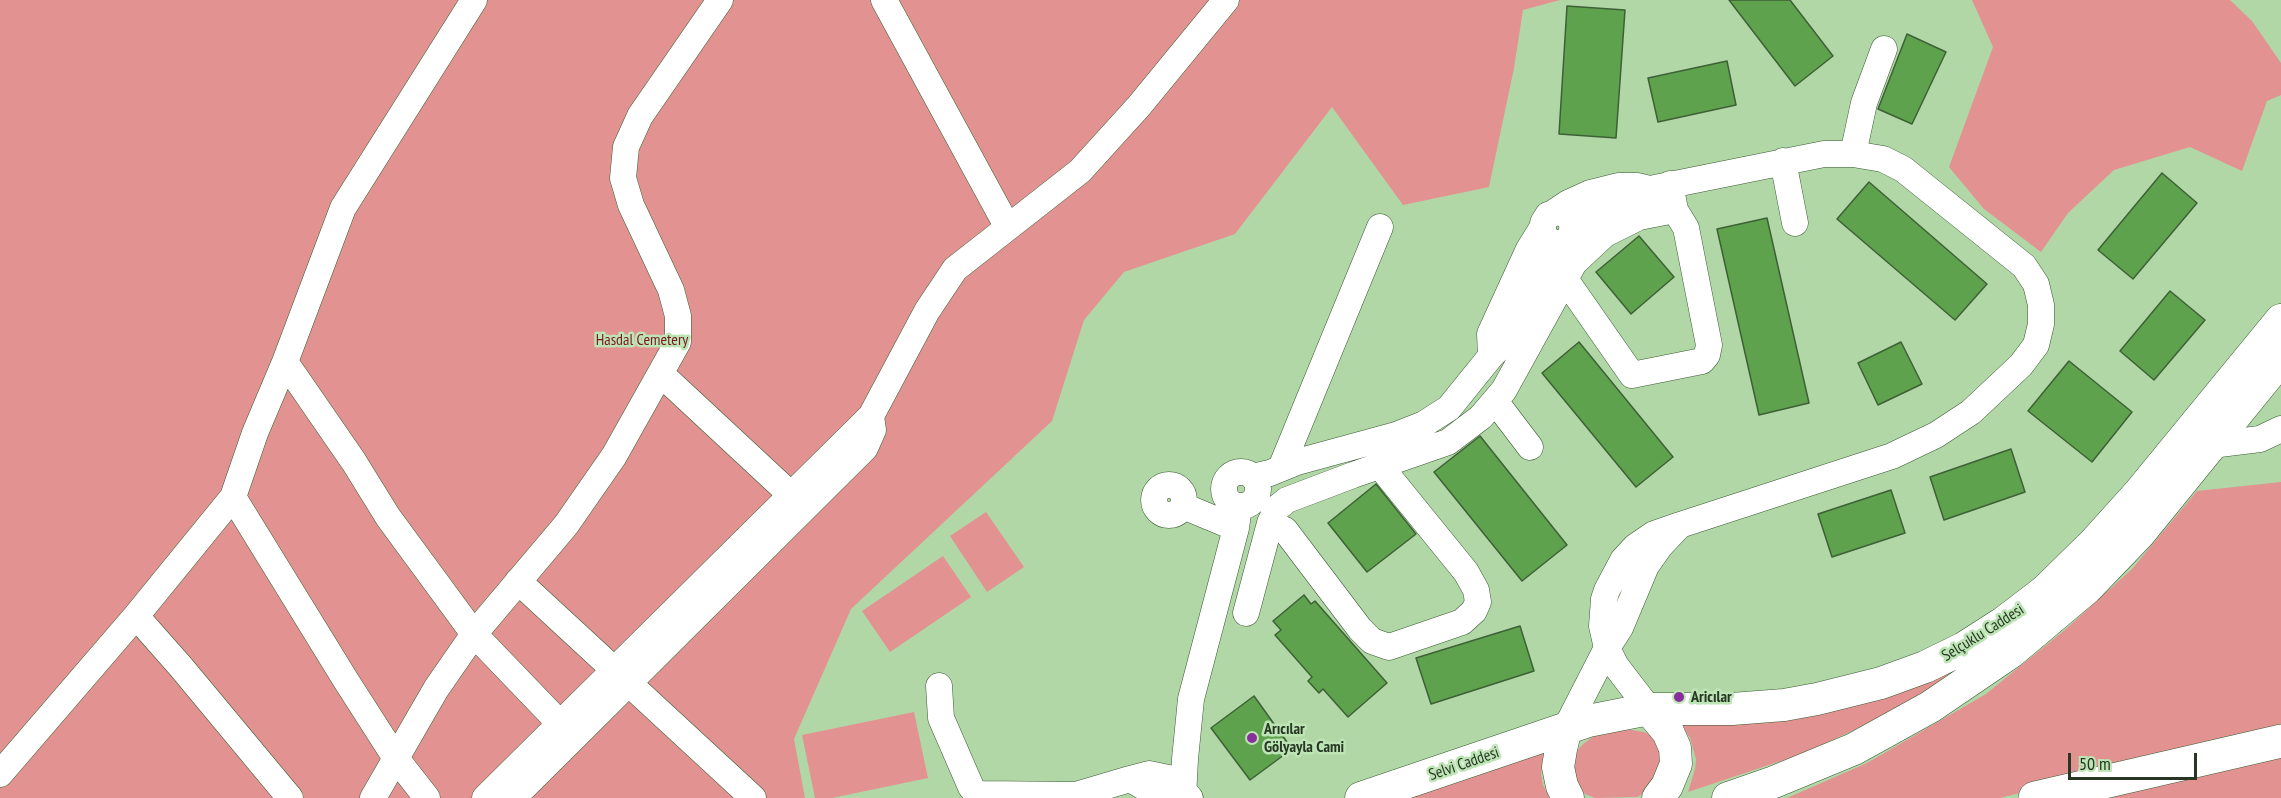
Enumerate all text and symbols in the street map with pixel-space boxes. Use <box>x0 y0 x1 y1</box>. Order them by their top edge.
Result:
park label: Hasdal Cemetery <box>596 330 688 350</box>
street label: Selçuklu Caddesi <box>1938 600 2028 666</box>
place label: Aricılar <box>1691 687 1732 707</box>
marker: Aricılar <box>1672 690 1686 704</box>
place label: Arıcılar Gölyayla Cami <box>1264 719 1344 757</box>
marker: Arıcılar Gölyayla Cami <box>1245 731 1259 745</box>
scale bar <box>2071 741 2200 779</box>
street label: Selvi Caddesi <box>1426 743 1502 785</box>
text: 50 m <box>2079 752 2111 775</box>

